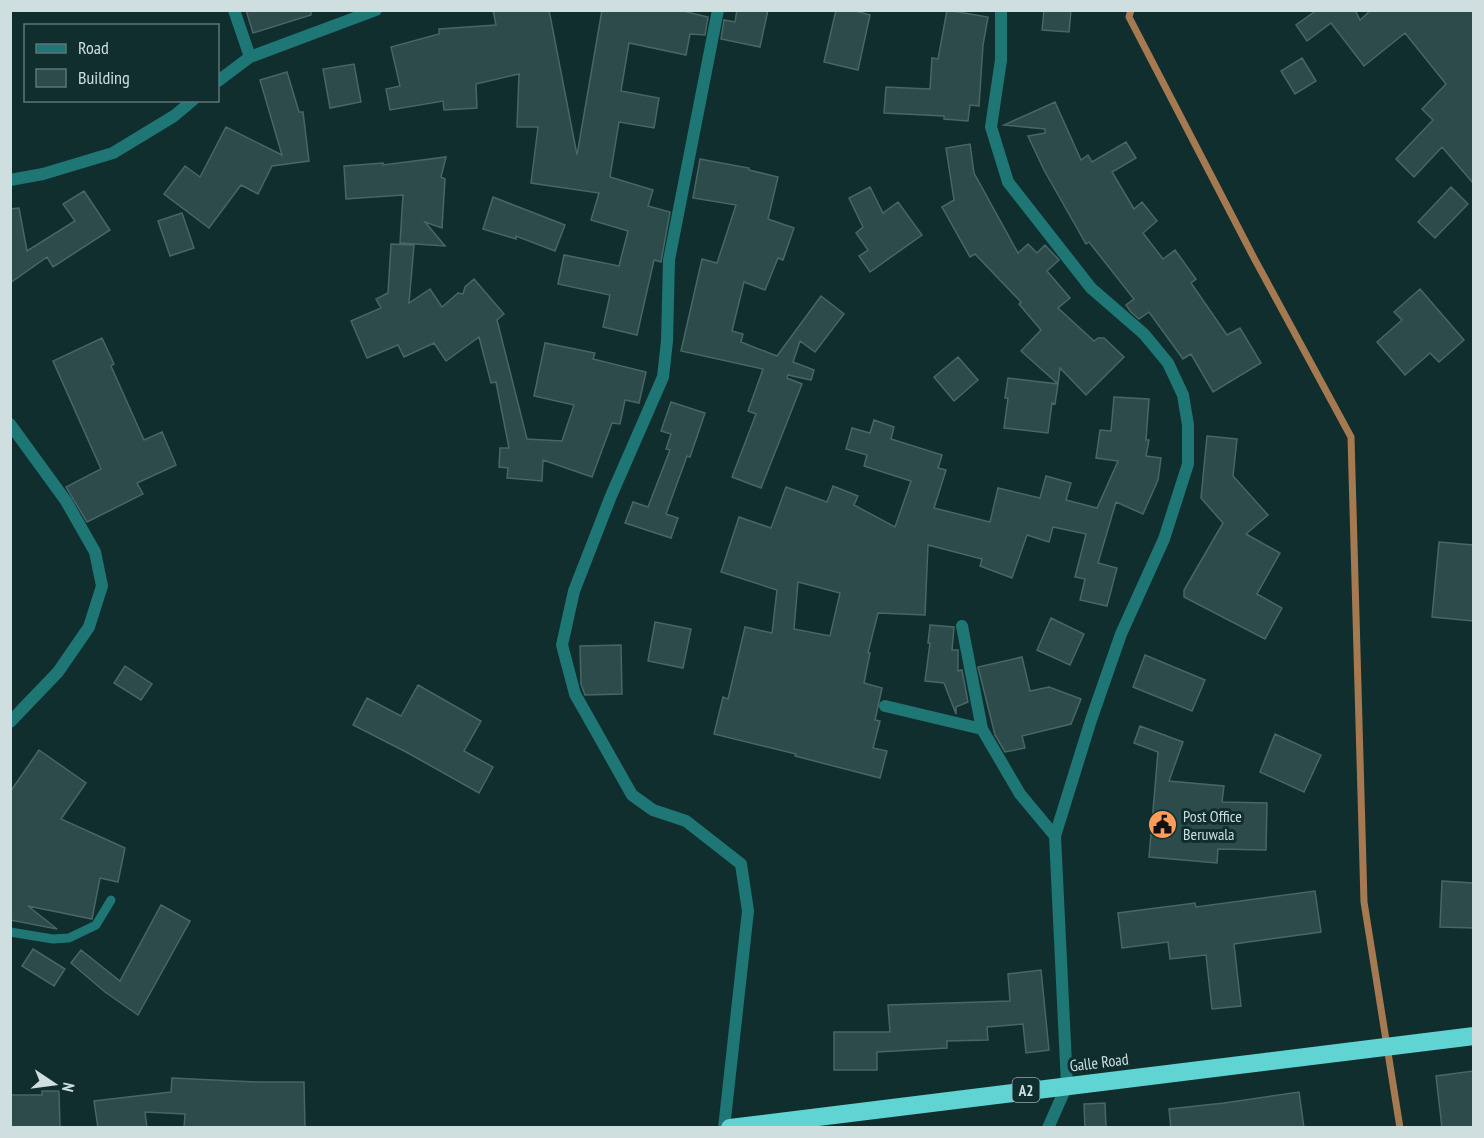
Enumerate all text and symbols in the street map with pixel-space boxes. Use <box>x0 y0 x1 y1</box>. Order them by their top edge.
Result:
legend <box>24 24 219 102</box>
text: Road <box>78 36 109 59</box>
text: Building <box>78 66 130 89</box>
place label: Post Office Beruwala <box>1183 806 1242 844</box>
public building icon: Post Office Beruwala <box>1146 809 1178 841</box>
street label: Galle Road <box>1068 1048 1130 1076</box>
north arrow <box>24 1054 84 1114</box>
road number: A2 <box>1012 1078 1040 1102</box>
text: N <box>58 1081 79 1094</box>

